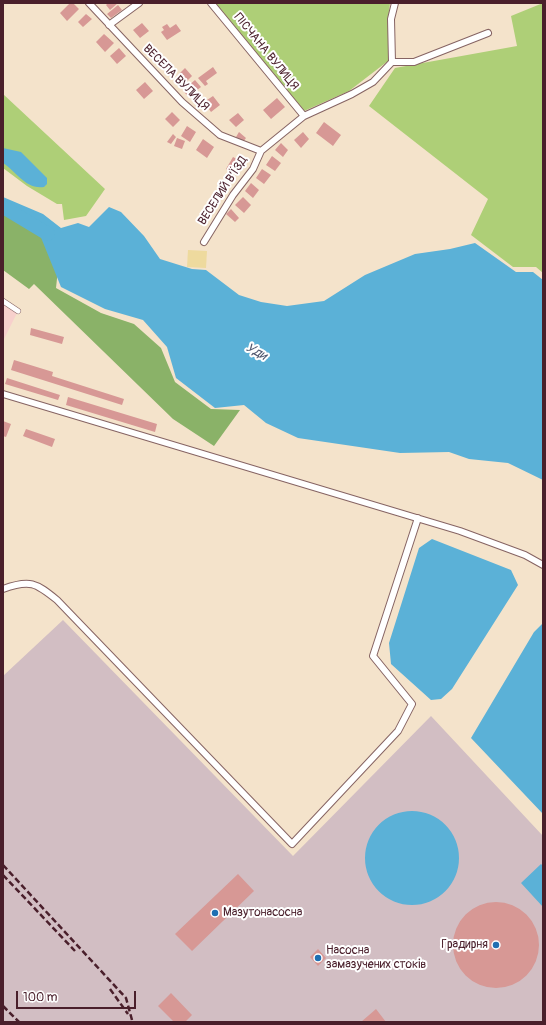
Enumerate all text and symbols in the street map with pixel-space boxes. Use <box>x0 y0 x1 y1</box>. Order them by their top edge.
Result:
street label: ПІСЧАНА ВУЛИЦЯ <box>231 11 301 93</box>
street label: ВЕСЕЛА ВУЛИЦЯ <box>140 42 212 114</box>
street label: ВЕСЕЛИЙ В’ЇЗД <box>195 154 251 228</box>
water label: Уди <box>243 340 269 364</box>
place label: Мазутонасосна <box>223 906 302 920</box>
marker: Мазутонасосна <box>210 908 220 918</box>
place label: Градирня <box>441 938 488 952</box>
marker: Градирня <box>491 940 501 950</box>
place label: Насосна замазучених стоків <box>326 944 426 972</box>
marker: Насосна замазучених стоків <box>313 953 323 963</box>
scale bar <box>18 983 138 1009</box>
text: 100 m <box>23 990 57 1005</box>

